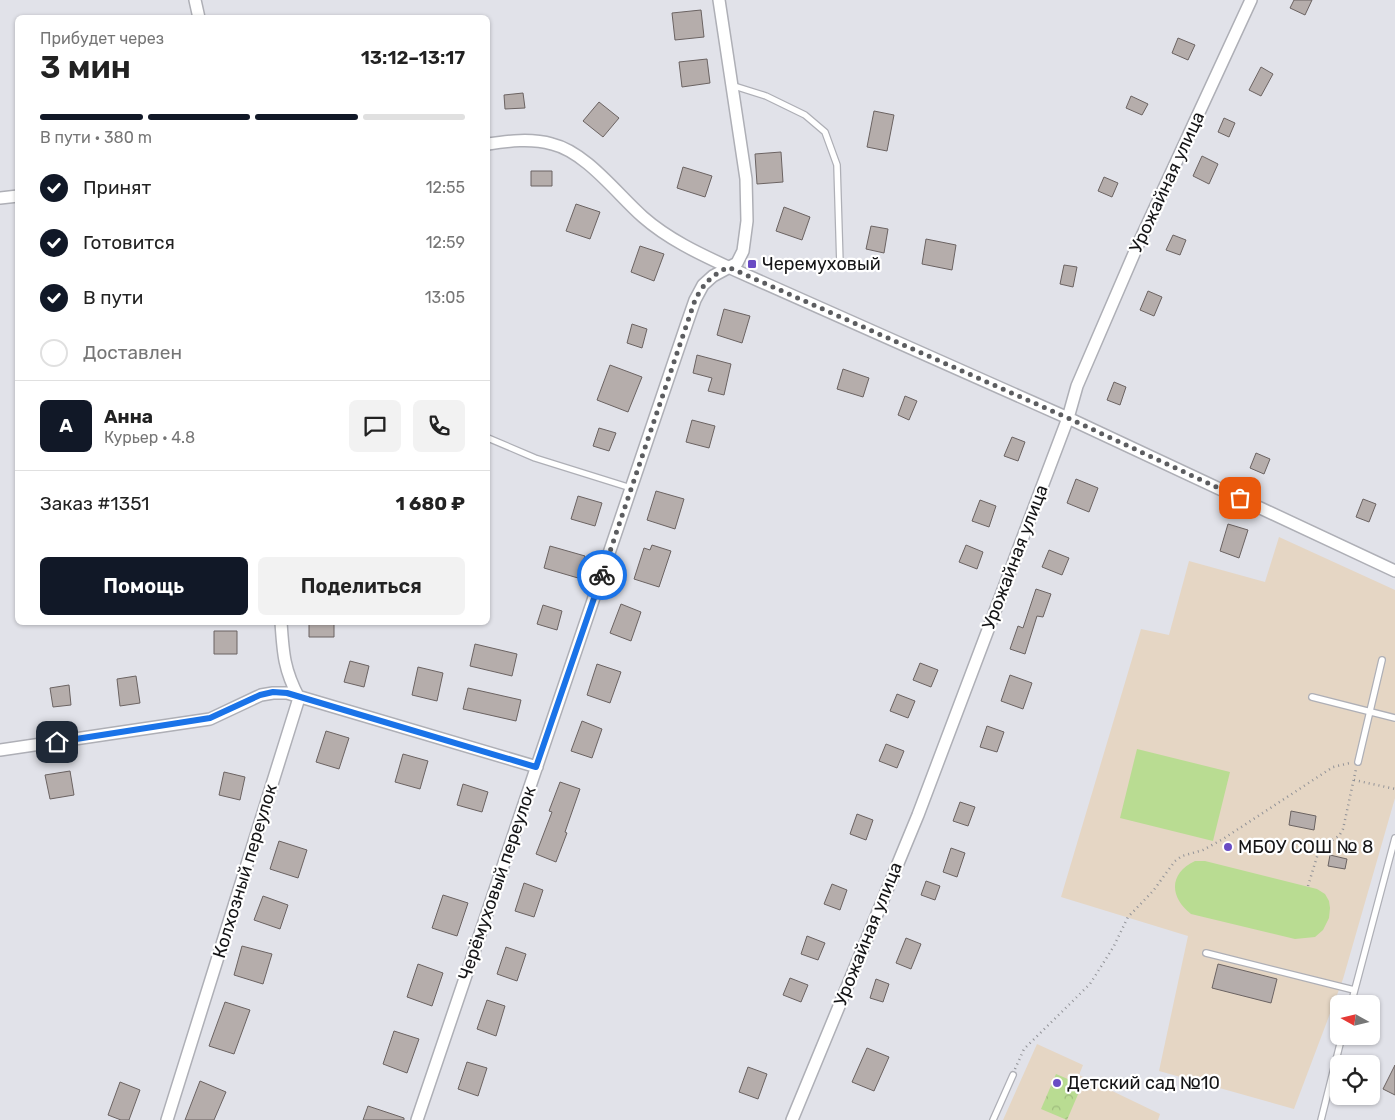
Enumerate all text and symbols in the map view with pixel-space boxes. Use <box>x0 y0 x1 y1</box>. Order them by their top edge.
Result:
text: Прибудет через <box>40 29 164 48</box>
text: 13:12–13:17 <box>361 46 465 69</box>
text: 3 мин <box>40 48 131 86</box>
street label: Урожайная улица <box>1125 108 1209 256</box>
text: В пути · 380 m <box>40 128 152 147</box>
icon: check <box>40 174 68 202</box>
text: Принят <box>83 176 151 199</box>
text: 12:55 <box>426 178 465 197</box>
icon: check <box>40 229 68 257</box>
text: Готовится <box>83 231 175 254</box>
text: 12:59 <box>426 233 465 252</box>
place label: Черемуховый <box>762 253 881 275</box>
marker: Черемуховый <box>746 258 758 270</box>
icon: check <box>40 284 68 312</box>
text: В пути <box>83 286 143 309</box>
text: 13:05 <box>425 288 465 307</box>
text: Доставлен <box>83 341 182 364</box>
button: chat <box>349 400 401 452</box>
button: phone <box>413 400 465 452</box>
text: Анна <box>104 405 153 428</box>
text: А <box>59 414 73 437</box>
text: Курьер · 4.8 <box>104 428 195 447</box>
pin <box>1219 477 1261 519</box>
street label: Урожайная улица <box>977 482 1053 632</box>
icon: bag <box>1226 484 1254 512</box>
text: Заказ #1351 <box>40 492 149 515</box>
text: 1 680 ₽ <box>396 492 465 515</box>
courier <box>577 550 627 600</box>
button: Помощь <box>40 557 248 615</box>
button: Поделиться <box>258 557 465 615</box>
icon: bike <box>588 561 616 589</box>
pin <box>36 721 78 763</box>
icon: home <box>43 728 71 756</box>
street label: Колхозный переулок <box>208 781 282 961</box>
street label: Черёмуховый переулок <box>453 783 541 983</box>
place label: МБОУ СОШ № 8 <box>1238 836 1373 858</box>
marker: МБОУ СОШ № 8 <box>1222 841 1234 853</box>
street label: Урожайная улица <box>829 859 907 1009</box>
north arrow <box>1330 995 1380 1045</box>
map controls <box>1330 995 1380 1105</box>
button: locate <box>1330 1055 1380 1105</box>
place label: Детский сад №10 <box>1067 1072 1220 1094</box>
marker: Детский сад №10 <box>1051 1077 1063 1089</box>

